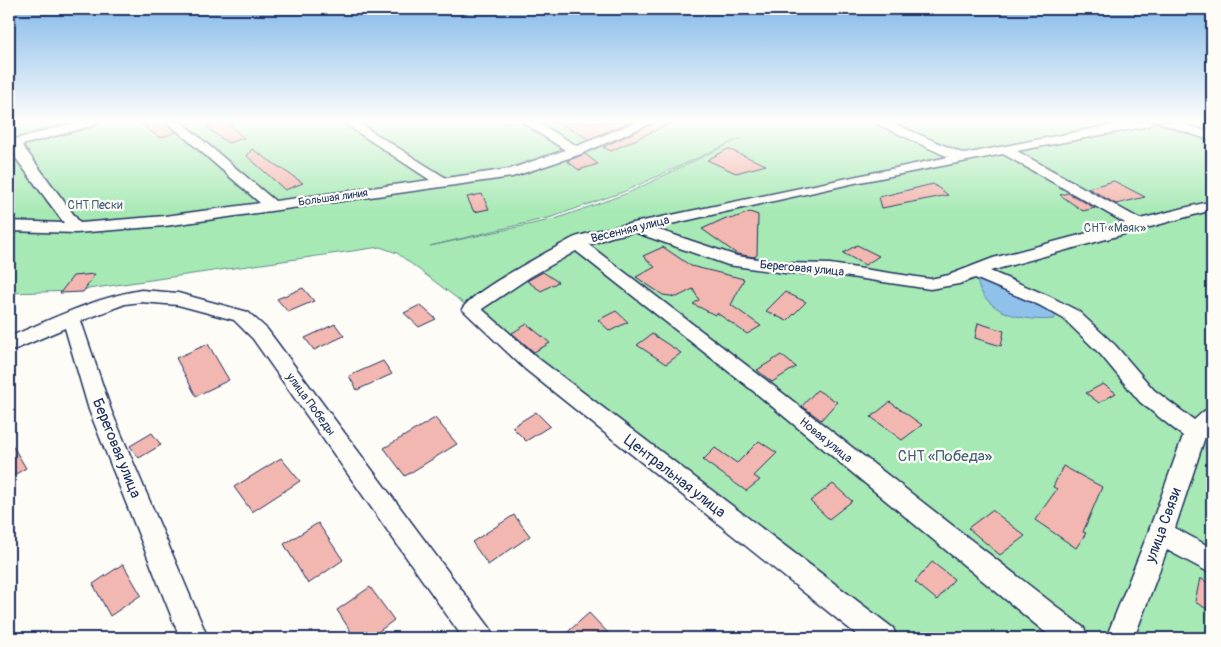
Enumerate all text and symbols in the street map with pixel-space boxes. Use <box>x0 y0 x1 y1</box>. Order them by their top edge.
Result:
street label: Большая линия <box>297 186 369 209</box>
park label: СНТ Пески <box>67 198 123 213</box>
street label: Весенняя улица <box>589 212 671 246</box>
park label: СНТ «Маяк» <box>1084 221 1146 236</box>
street label: Береговая улица <box>759 257 845 280</box>
street label: улица Победы <box>282 369 339 439</box>
street label: Береговая улица <box>88 395 145 501</box>
street label: Новая улица <box>796 415 855 467</box>
street label: Центральная улица <box>620 431 729 522</box>
park label: СНТ «Победа» <box>898 447 993 466</box>
street label: улица Связи <box>1141 485 1186 566</box>

